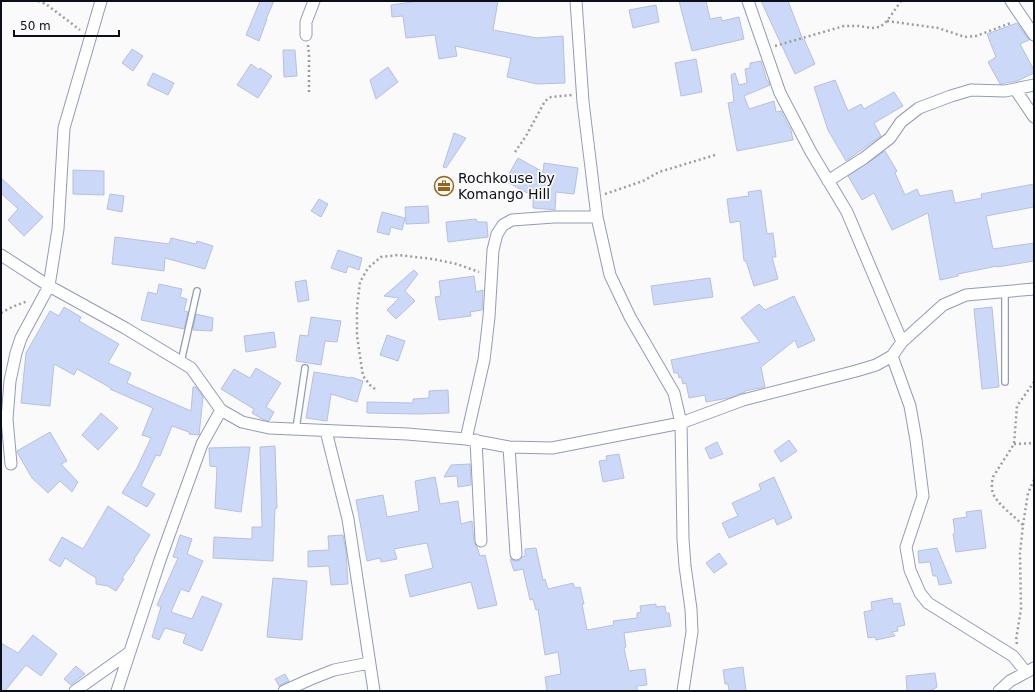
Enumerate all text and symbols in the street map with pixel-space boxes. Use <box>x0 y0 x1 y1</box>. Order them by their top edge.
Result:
scale bar <box>14 12 119 38</box>
text: 50 m <box>20 19 51 33</box>
place label: Rochkouse by Komango Hill <box>458 170 555 202</box>
office icon: Rochkouse by Komango Hill <box>433 175 455 197</box>

